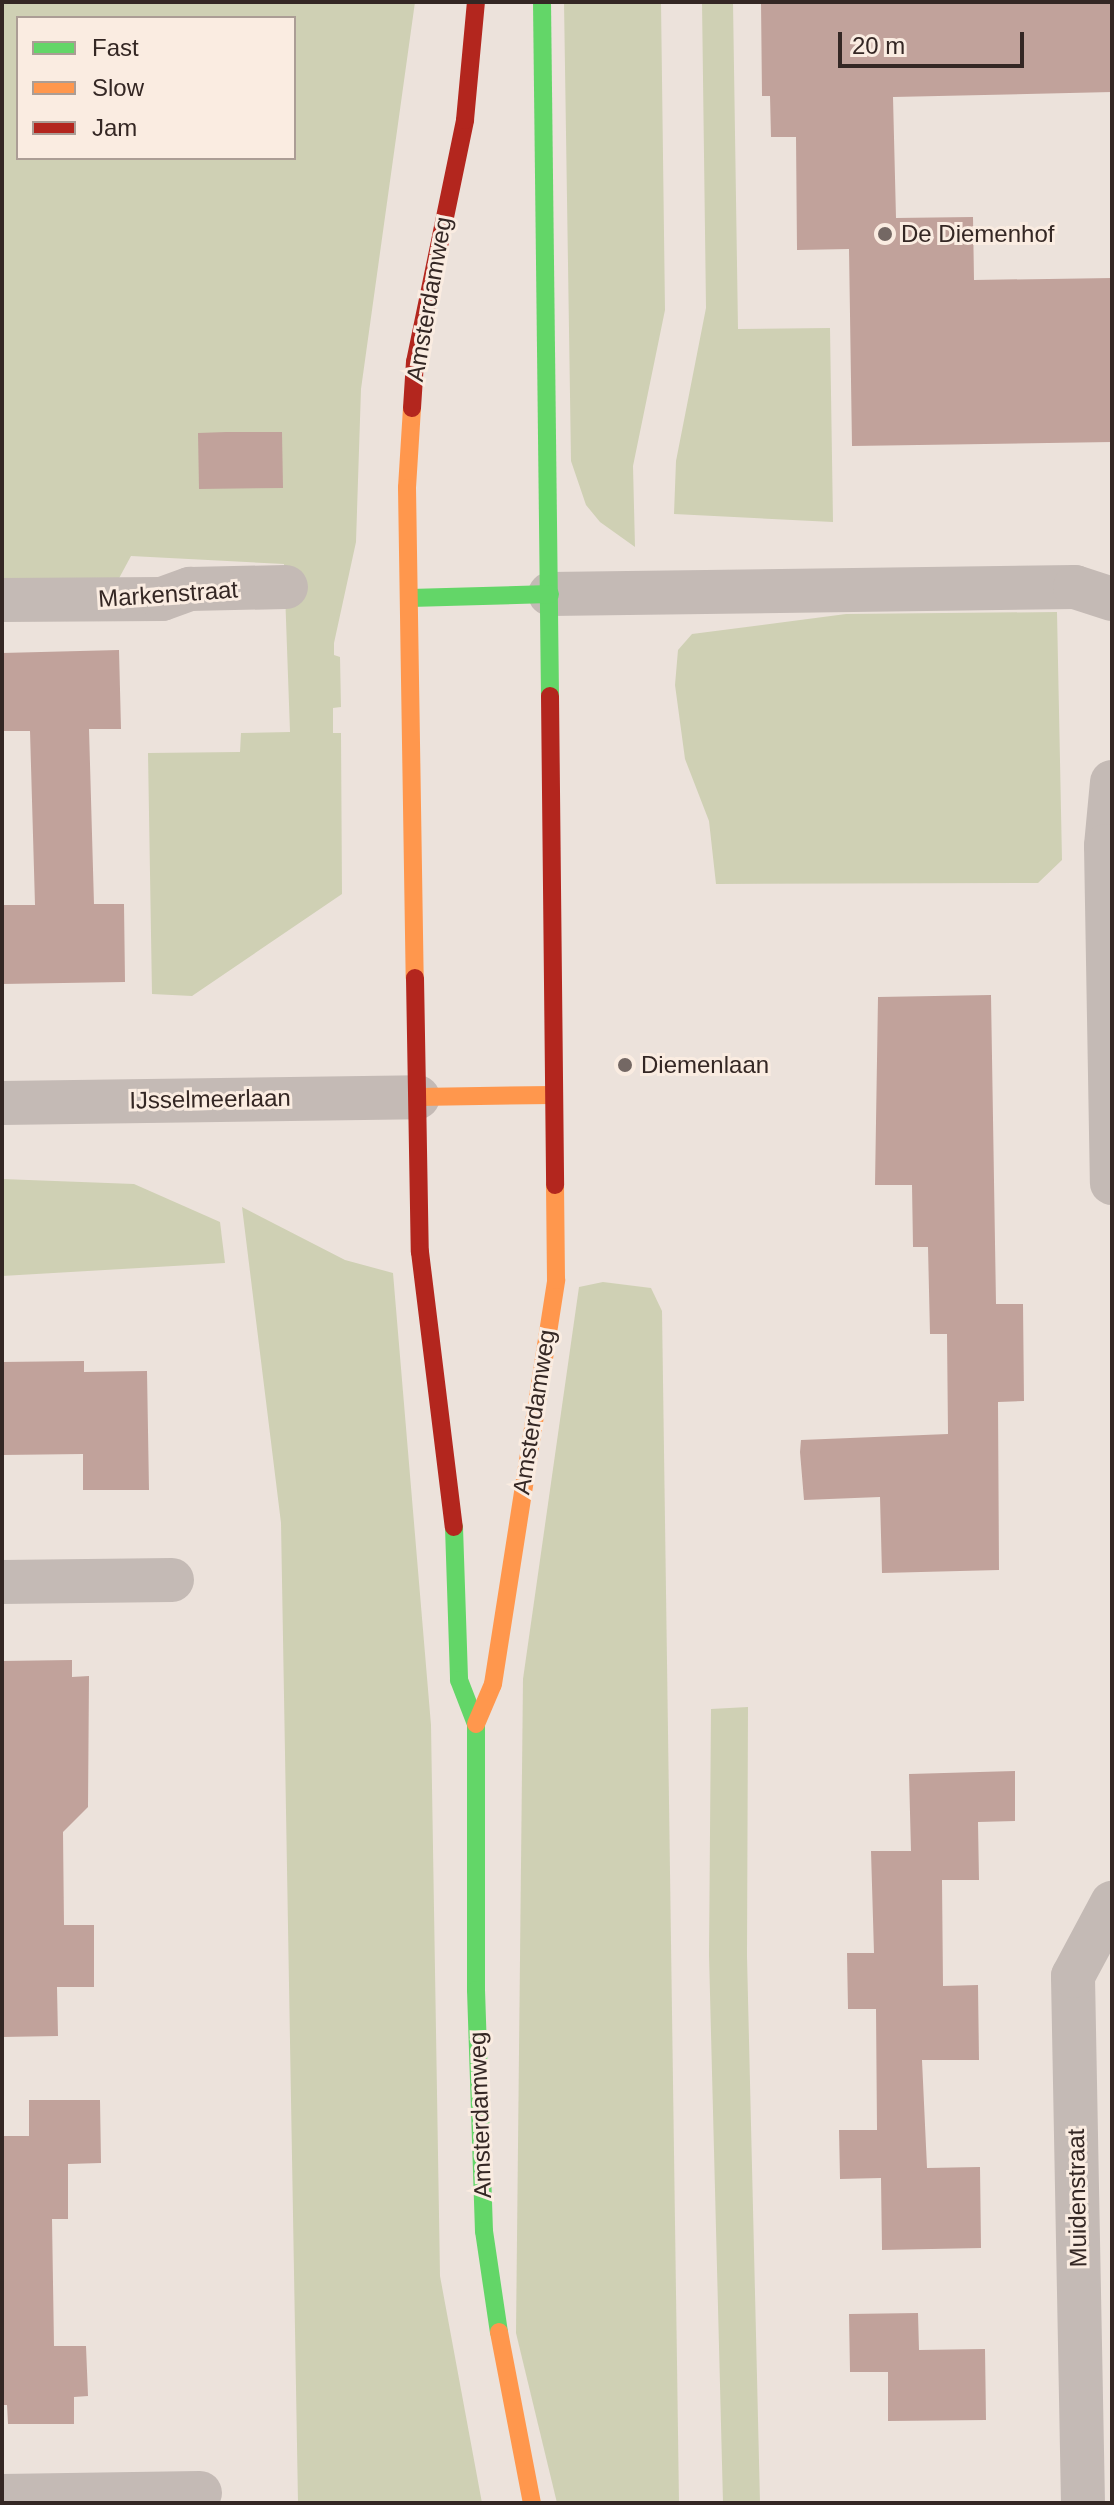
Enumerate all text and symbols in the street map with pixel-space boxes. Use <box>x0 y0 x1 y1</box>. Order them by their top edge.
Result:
legend <box>16 16 296 160</box>
scale bar <box>842 16 1028 66</box>
text: 20 m <box>852 32 905 59</box>
text: Fast <box>92 34 139 61</box>
text: Slow <box>92 74 144 101</box>
text: Jam <box>92 114 137 141</box>
street label: Amsterdamweg <box>400 214 458 384</box>
place label: De Diemenhof <box>901 220 1054 248</box>
marker: De Diemenhof <box>876 225 894 243</box>
street label: Markenstraat <box>97 575 239 613</box>
place label: Diemenlaan <box>641 1051 769 1079</box>
marker: Diemenlaan <box>616 1056 634 1074</box>
street label: IJsselmeerlaan <box>129 1083 291 1115</box>
street label: Amsterdamweg <box>507 1327 561 1497</box>
street label: Amsterdamweg <box>463 2031 497 2199</box>
street label: Muidenstraat <box>1061 2128 1093 2268</box>

